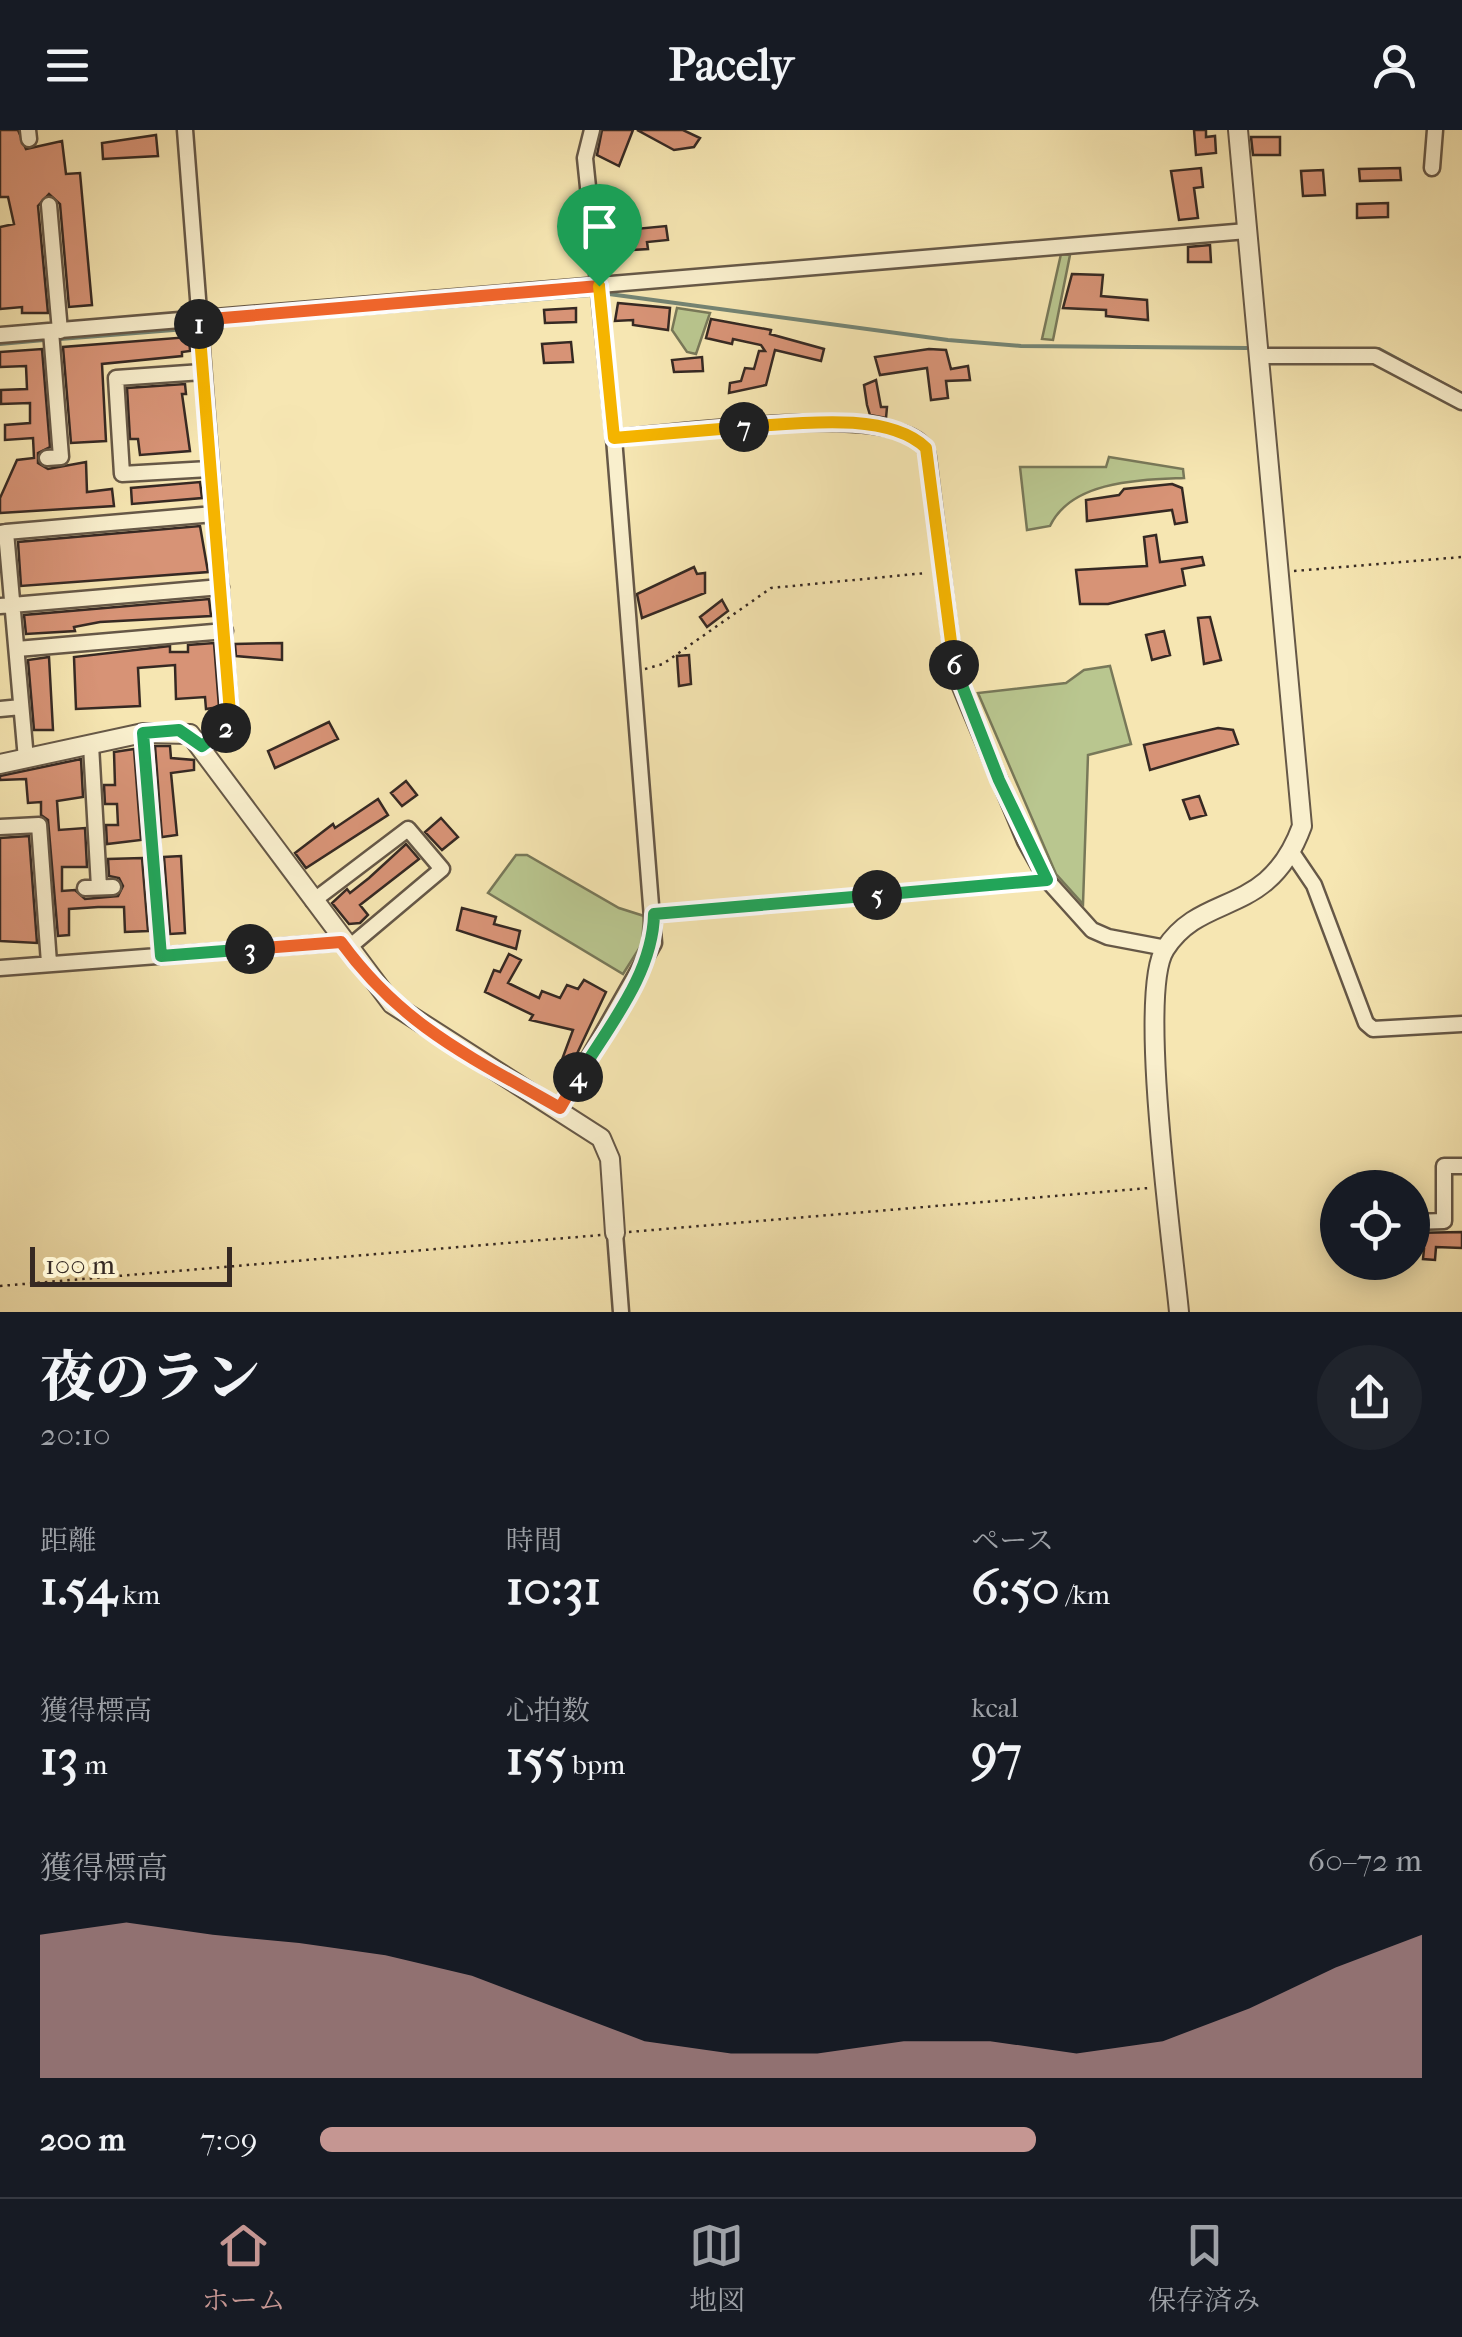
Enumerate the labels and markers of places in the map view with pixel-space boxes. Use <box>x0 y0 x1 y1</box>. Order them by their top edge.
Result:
pin <box>557 184 642 287</box>
pin: 1 <box>174 299 224 349</box>
pin: 7 <box>719 402 769 452</box>
pin: 6 <box>929 640 979 690</box>
pin: 2 <box>201 703 251 753</box>
pin: 5 <box>852 870 902 920</box>
pin: 3 <box>225 924 275 974</box>
pin: 4 <box>553 1052 603 1102</box>

